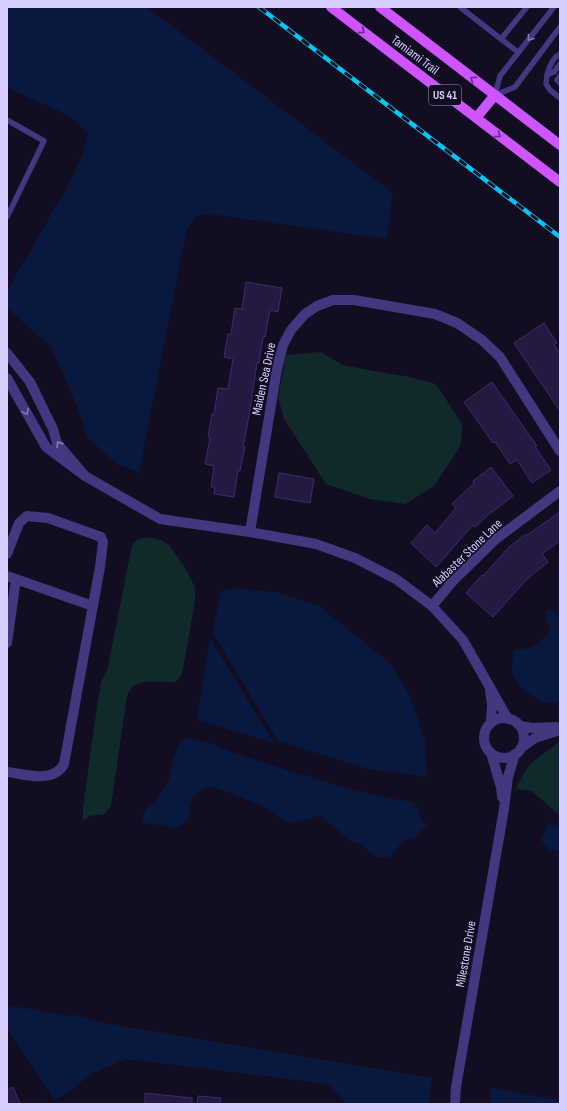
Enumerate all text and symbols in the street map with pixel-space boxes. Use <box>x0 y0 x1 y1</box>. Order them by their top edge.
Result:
one-way arrow <box>358 26 365 33</box>
street label: Tamiami Trail <box>388 32 442 78</box>
one-way arrow <box>527 33 534 40</box>
one-way arrow <box>471 77 478 84</box>
road number: US 41 <box>429 85 461 105</box>
one-way arrow <box>494 131 501 138</box>
street label: Maiden Sea Drive <box>248 341 280 417</box>
one-way arrow <box>21 408 29 415</box>
one-way arrow <box>57 441 64 448</box>
street label: Alabaster Stone Lane <box>428 516 505 591</box>
street label: Milestone Drive <box>452 919 480 989</box>

